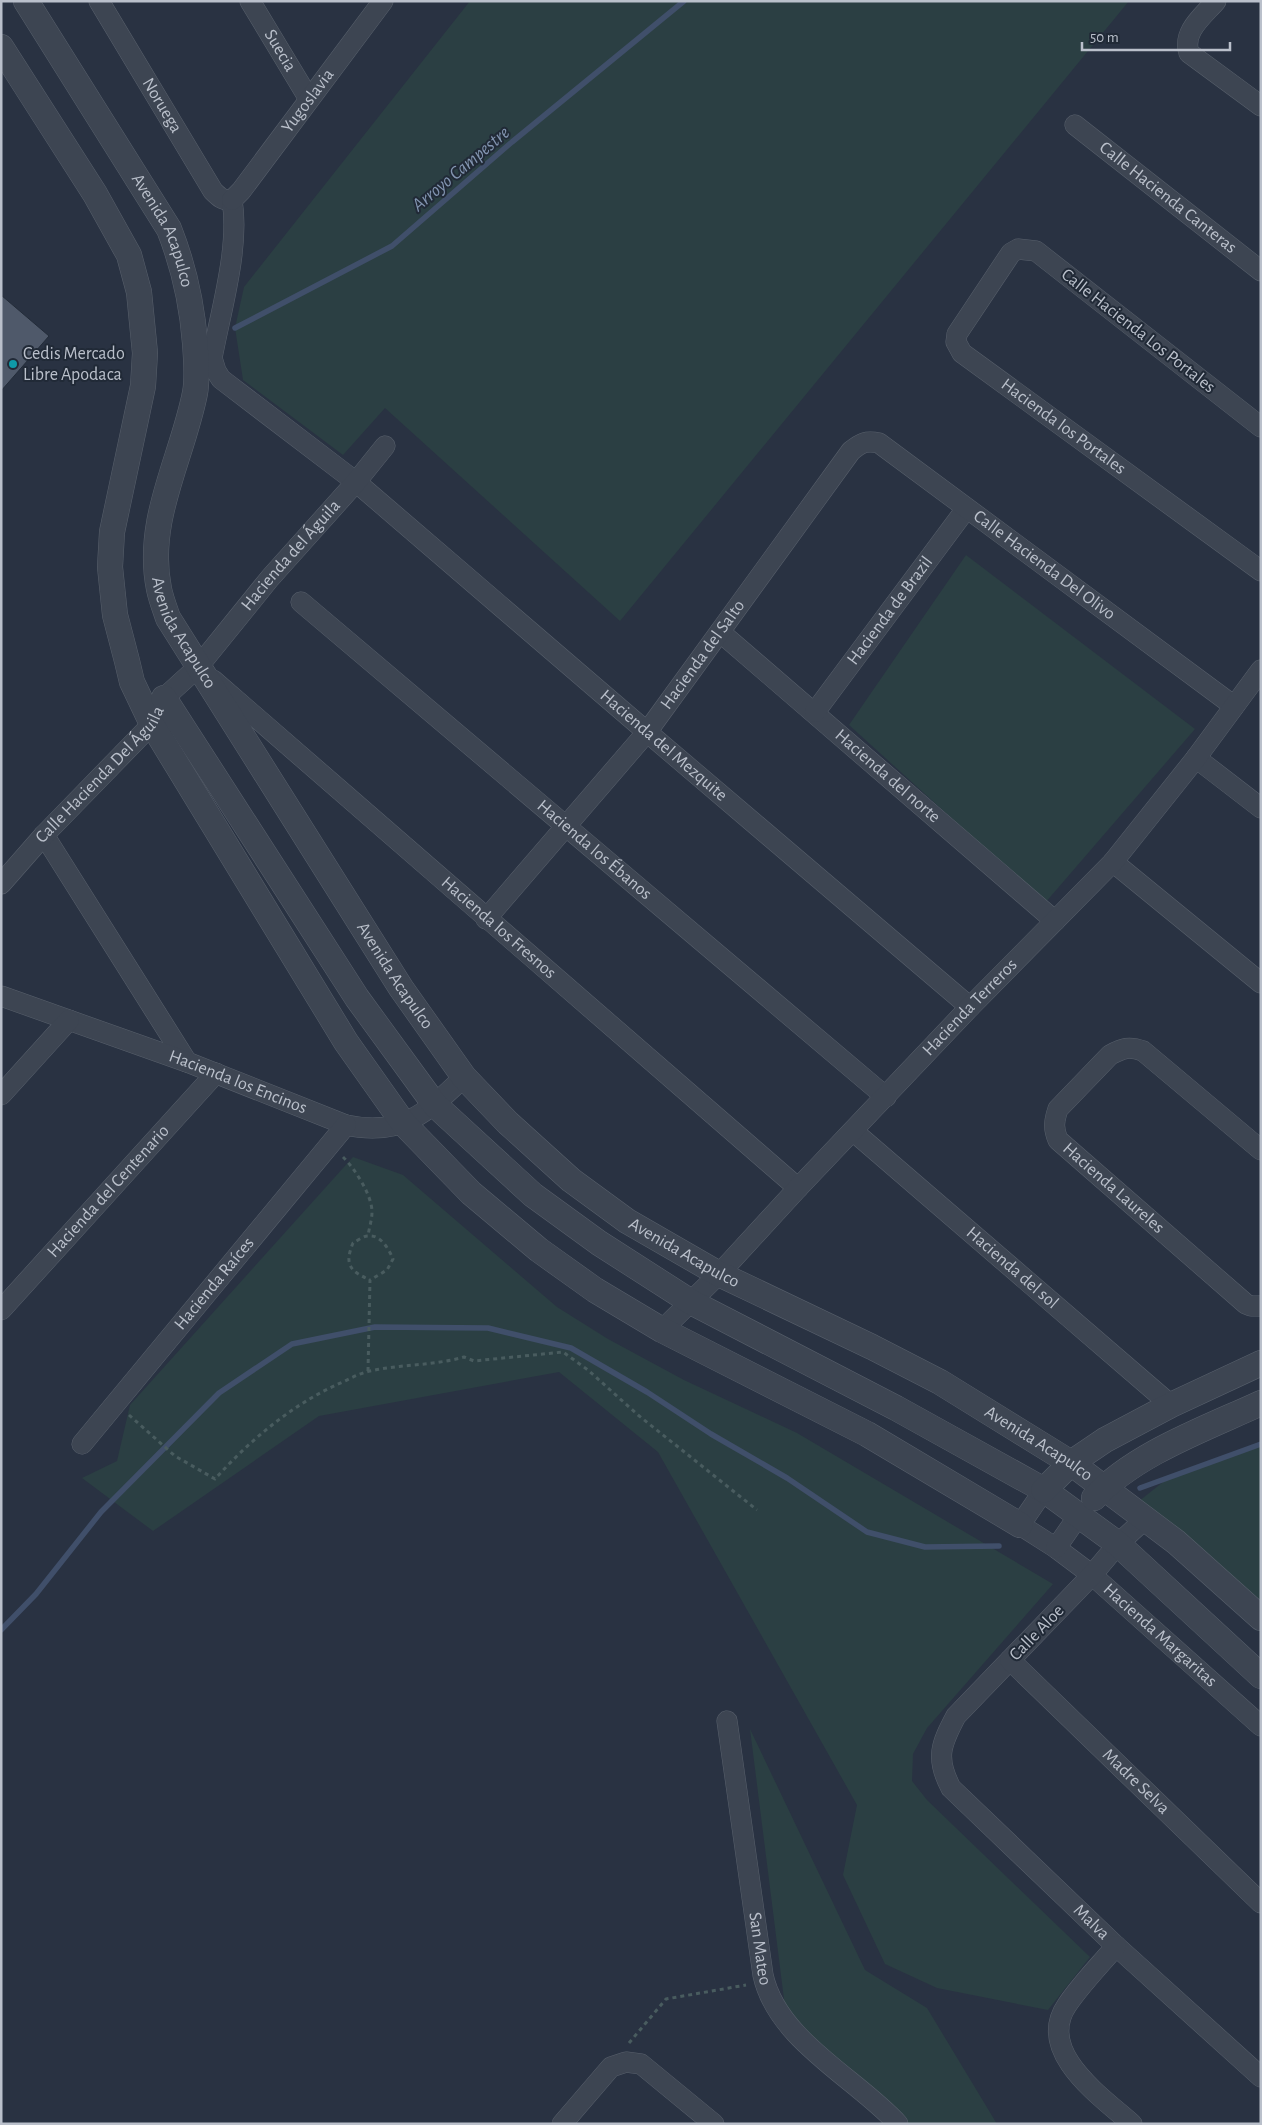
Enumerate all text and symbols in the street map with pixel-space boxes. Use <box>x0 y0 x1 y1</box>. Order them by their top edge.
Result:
scale bar <box>1082 20 1230 52</box>
street label: Suecia <box>260 27 299 75</box>
text: 50 m <box>1090 30 1119 45</box>
street label: Yugoslavia <box>279 66 338 136</box>
street label: Noruega <box>138 75 185 136</box>
water label: Arroyo Campestre <box>408 123 513 216</box>
street label: Calle Hacienda Canteras <box>1096 139 1240 257</box>
street label: Avenida Acapulco <box>128 171 196 289</box>
street label: Calle Hacienda Los Portales <box>1058 265 1218 397</box>
place label: Cedis Mercado Libre Apodaca <box>23 345 125 384</box>
marker: Cedis Mercado Libre Apodaca <box>7 358 19 370</box>
street label: Hacienda los Portales <box>998 375 1129 478</box>
street label: Hacienda del Águila <box>238 497 344 614</box>
street label: Calle Hacienda Del Olivo <box>970 507 1118 624</box>
street label: Hacienda de Brazil <box>844 553 936 668</box>
street label: Avenida Acapulco <box>148 576 219 692</box>
street label: Hacienda del Salto <box>657 597 749 713</box>
street label: Hacienda del Mezquite <box>596 687 730 805</box>
street label: Calle Hacienda Del Águila <box>32 704 168 847</box>
street label: Hacienda del norte <box>831 726 943 826</box>
street label: Hacienda los Ébanos <box>533 797 655 903</box>
street label: Hacienda los Fresnos <box>438 873 559 982</box>
street label: Avenida Acapulco <box>353 919 436 1033</box>
street label: Hacienda Terreros <box>919 956 1021 1060</box>
street label: Hacienda los Encinos <box>166 1047 309 1118</box>
street label: Hacienda del Centenario <box>44 1122 173 1261</box>
street label: Hacienda Laureles <box>1059 1139 1168 1237</box>
street label: Avenida Acapulco <box>625 1215 742 1291</box>
street label: Hacienda del sol <box>963 1224 1061 1312</box>
street label: Hacienda Raíces <box>171 1234 258 1333</box>
street label: Avenida Acapulco <box>981 1403 1096 1485</box>
street label: Hacienda Margaritas <box>1100 1580 1220 1691</box>
street label: Calle Aloe <box>1006 1602 1068 1664</box>
street label: Madre Selva <box>1099 1746 1173 1818</box>
street label: Malva <box>1070 1901 1113 1943</box>
street label: San Mateo <box>745 1911 774 1988</box>

